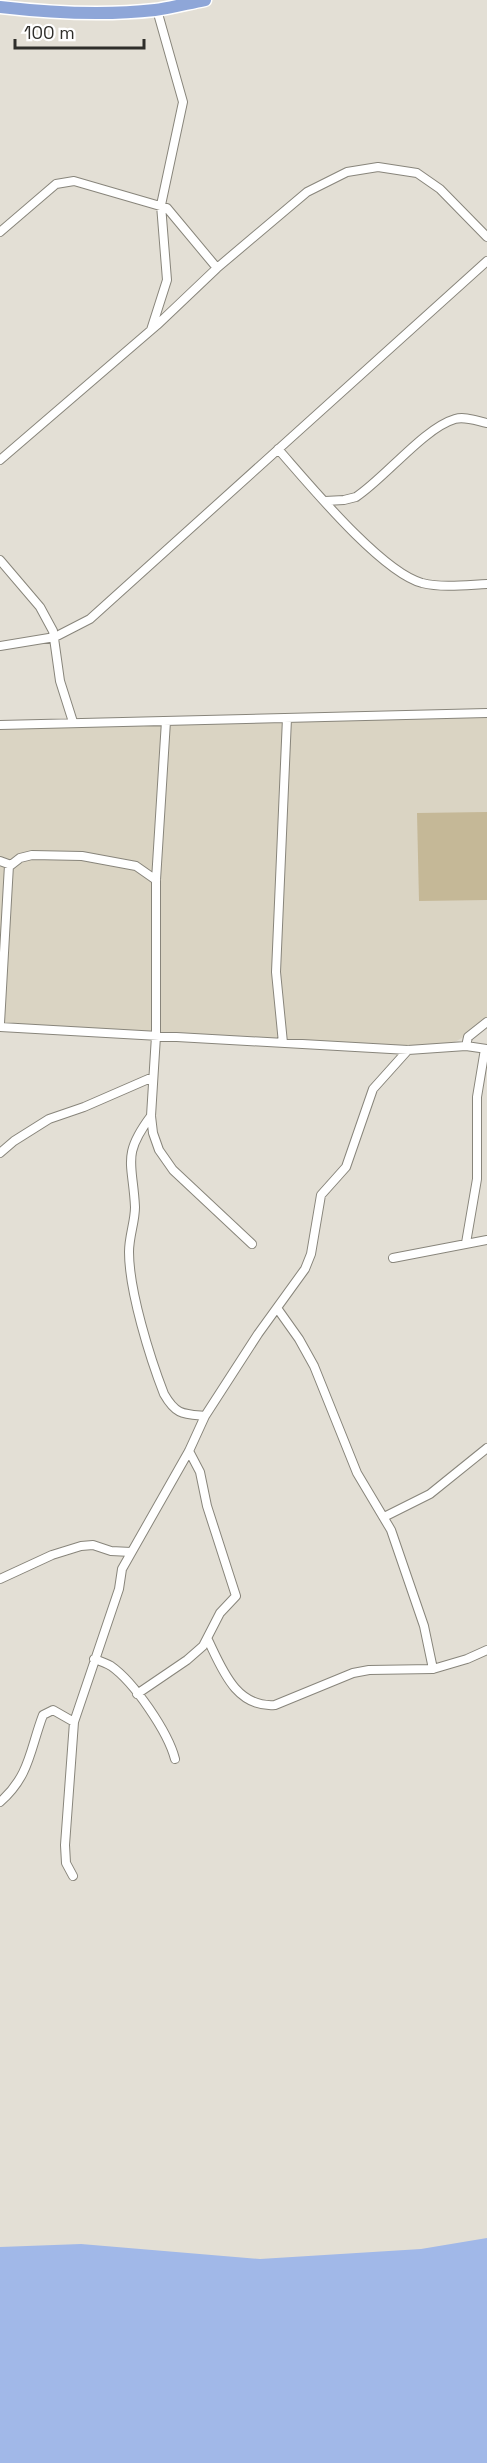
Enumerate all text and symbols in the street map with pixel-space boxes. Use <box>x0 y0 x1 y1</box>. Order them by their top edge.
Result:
scale bar <box>15 12 144 50</box>
text: 100 m <box>24 21 75 44</box>

